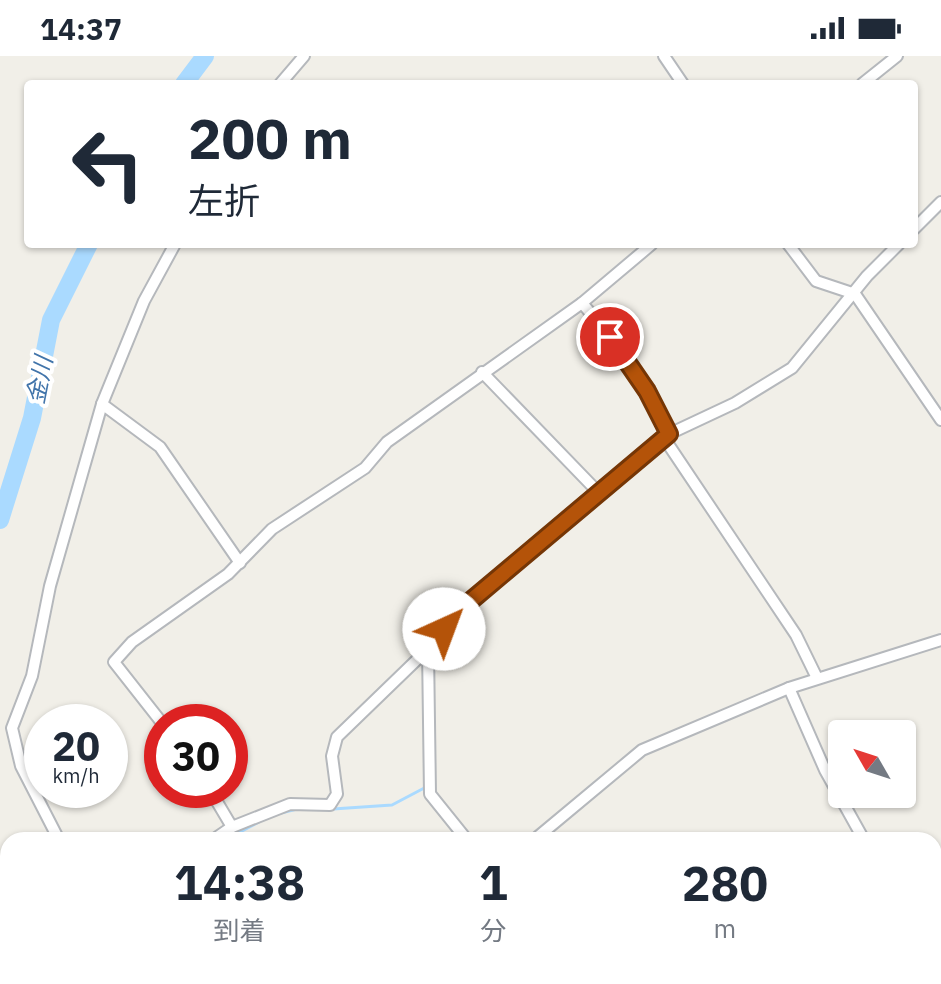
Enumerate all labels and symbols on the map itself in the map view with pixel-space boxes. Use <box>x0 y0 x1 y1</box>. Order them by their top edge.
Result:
pin <box>576 303 644 371</box>
water label: 金川 <box>19 350 60 407</box>
position arrow <box>402 587 486 671</box>
speed limit sign: 30 <box>144 704 248 808</box>
north arrow <box>828 720 916 808</box>

